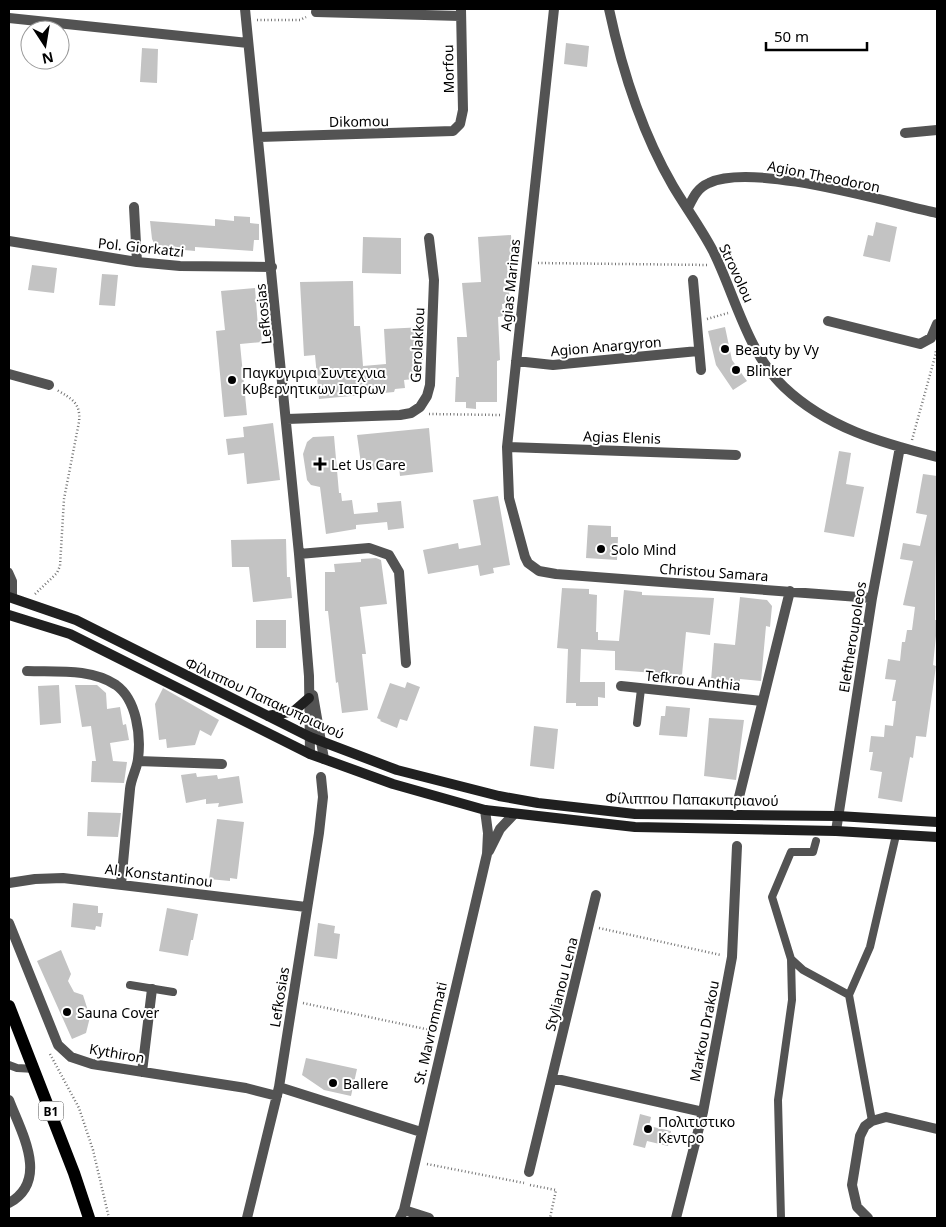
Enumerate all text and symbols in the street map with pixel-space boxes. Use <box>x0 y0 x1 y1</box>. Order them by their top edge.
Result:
north arrow <box>20 20 70 70</box>
scale bar <box>766 20 867 52</box>
text: 50 m <box>774 26 809 46</box>
street label: Morfou <box>438 44 458 94</box>
text: N <box>40 48 55 69</box>
street label: Dikomou <box>329 111 389 131</box>
street label: Agion Theodoron <box>766 156 882 196</box>
street label: Pol. Giorkatzi <box>97 233 185 261</box>
street label: Agias Marinas <box>496 238 524 332</box>
street label: Strovolou <box>715 241 759 305</box>
street label: Lefkosias <box>250 282 276 345</box>
street label: Gerolakkou <box>406 307 428 383</box>
street label: Agion Anargyron <box>550 332 662 360</box>
place label: Beauty by Vy <box>735 340 820 359</box>
marker: Beauty by Vy <box>719 343 731 355</box>
place label: Blinker <box>746 361 792 380</box>
place label: Παγκυγιρια Συντεχνια Κυβερνητικων Ιατρων <box>242 363 386 398</box>
marker: Blinker <box>730 364 742 376</box>
marker: Παγκυγιρια Συντεχνια Κυβερνητικων Ιατρων <box>226 374 238 386</box>
street label: Agias Elenis <box>583 426 661 448</box>
place label: Let Us Care <box>331 455 406 474</box>
marker: Let Us Care <box>313 457 327 471</box>
place label: Solo Mind <box>611 540 676 559</box>
marker: Solo Mind <box>595 543 607 555</box>
street label: Christou Samara <box>659 559 769 585</box>
street label: Eleftheroupoleos <box>834 580 870 694</box>
street label: Φίλιππου Παπακυπριανού <box>182 653 348 743</box>
street label: Tefkrou Anthia <box>644 666 742 694</box>
street label: Φίλιππου Παπακυπριανού <box>605 788 779 810</box>
street label: Al. Konstantinou <box>104 859 214 891</box>
street label: Stylianou Lena <box>540 935 582 1033</box>
street label: Lefkosias <box>265 965 293 1029</box>
street label: Markou Drakou <box>685 979 723 1083</box>
street label: St. Mavrommati <box>409 980 451 1086</box>
place label: Sauna Cover <box>77 1003 159 1022</box>
marker: Sauna Cover <box>61 1006 73 1018</box>
street label: Kythiron <box>88 1039 146 1067</box>
place label: Ballere <box>343 1074 389 1093</box>
marker: Ballere <box>327 1077 339 1089</box>
road number: B1 <box>38 1102 64 1120</box>
place label: Πολιτιστικο Κεντρο <box>658 1112 735 1147</box>
marker: Πολιτιστικο Κεντρο <box>642 1123 654 1135</box>

